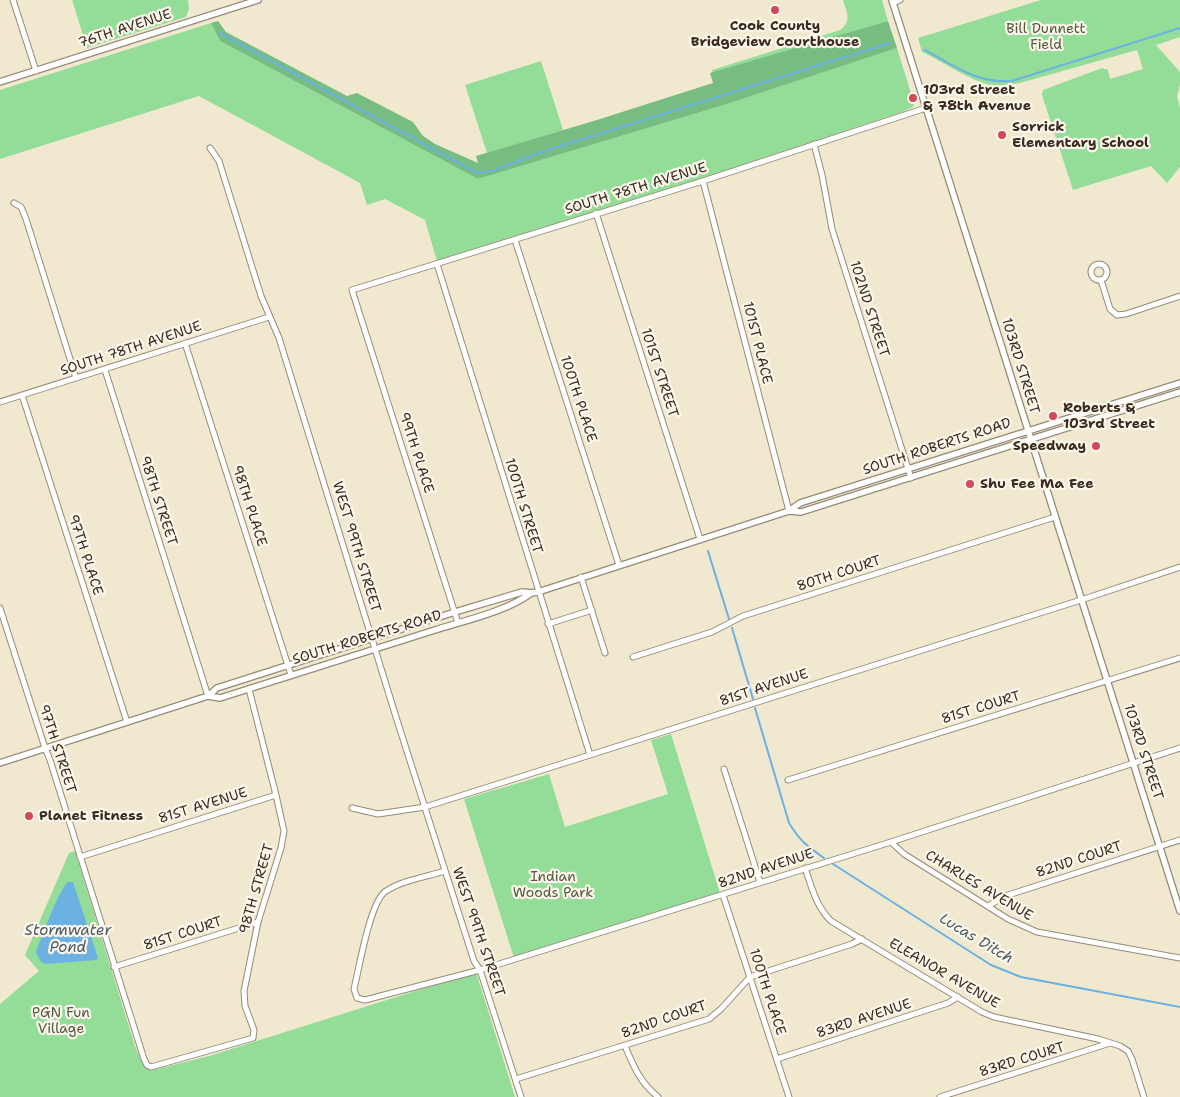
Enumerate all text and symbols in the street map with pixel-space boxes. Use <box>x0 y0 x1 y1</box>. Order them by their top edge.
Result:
marker: Cook County Bridgeview Courthouse <box>769 4 781 16</box>
street label: 76TH AVENUE <box>76 6 174 52</box>
place label: Cook County Bridgeview Courthouse <box>691 18 859 50</box>
park label: Bill Dunnett Field <box>1006 21 1086 54</box>
place label: 103rd Street & 78th Avenue <box>923 82 1031 114</box>
marker: 103rd Street & 78th Avenue <box>907 92 919 104</box>
place label: Sorrick Elementary School <box>1012 119 1149 152</box>
marker: Sorrick Elementary School <box>996 129 1008 141</box>
street label: SOUTH 78TH AVENUE <box>563 159 709 219</box>
street label: 102ND STREET <box>846 259 892 359</box>
street label: 101ST PLACE <box>739 300 775 386</box>
street label: 103RD STREET <box>997 316 1043 416</box>
street label: SOUTH 78TH AVENUE <box>58 318 204 380</box>
street label: 101ST STREET <box>637 326 681 420</box>
street label: 100TH PLACE <box>556 354 600 444</box>
place label: Roberts & 103rd Street <box>1063 400 1155 432</box>
street label: 99TH PLACE <box>395 410 437 496</box>
marker: Roberts & 103rd Street <box>1047 410 1059 422</box>
street label: SOUTH ROBERTS ROAD <box>861 415 1013 479</box>
place label: Speedway <box>1013 438 1086 454</box>
marker: Speedway <box>1090 440 1102 452</box>
street label: 98TH STREET <box>136 454 180 548</box>
street label: 100TH STREET <box>501 456 545 556</box>
street label: 98TH PLACE <box>228 463 270 549</box>
place label: Shu Fee Ma Fee <box>980 476 1094 492</box>
marker: Shu Fee Ma Fee <box>964 478 976 490</box>
street label: WEST 99TH STREET <box>328 480 384 614</box>
street label: 97TH PLACE <box>64 513 106 597</box>
street label: 80TH COURT <box>795 552 883 596</box>
street label: SOUTH ROBERTS ROAD <box>290 607 444 669</box>
street label: 81ST AVENUE <box>718 666 810 710</box>
street label: 81ST COURT <box>939 688 1023 728</box>
street label: 97TH STREET <box>35 702 79 796</box>
street label: 103RD STREET <box>1120 702 1166 802</box>
street label: 81ST AVENUE <box>156 784 250 828</box>
place label: Planet Fitness <box>39 808 143 824</box>
marker: Planet Fitness <box>23 810 35 822</box>
street label: 82ND COURT <box>1034 838 1124 882</box>
street label: 98TH STREET <box>236 842 278 936</box>
street label: 82ND AVENUE <box>716 846 816 892</box>
street label: CHARLES AVENUE <box>922 847 1036 925</box>
street label: WEST 99TH STREET <box>448 865 508 999</box>
park label: Indian Woods Park <box>513 869 593 902</box>
water label: Lucas Ditch <box>936 910 1016 968</box>
street label: 81ST COURT <box>141 913 225 955</box>
water label: Stormwater Pond <box>24 922 112 957</box>
street label: ELEANOR AVENUE <box>886 935 1002 1013</box>
street label: 100TH PLACE <box>745 947 789 1037</box>
street label: 83RD AVENUE <box>814 996 914 1042</box>
street label: 82ND COURT <box>619 998 709 1042</box>
park label: PGN Fun Village <box>32 1005 90 1038</box>
street label: 83RD COURT <box>977 1039 1067 1081</box>

